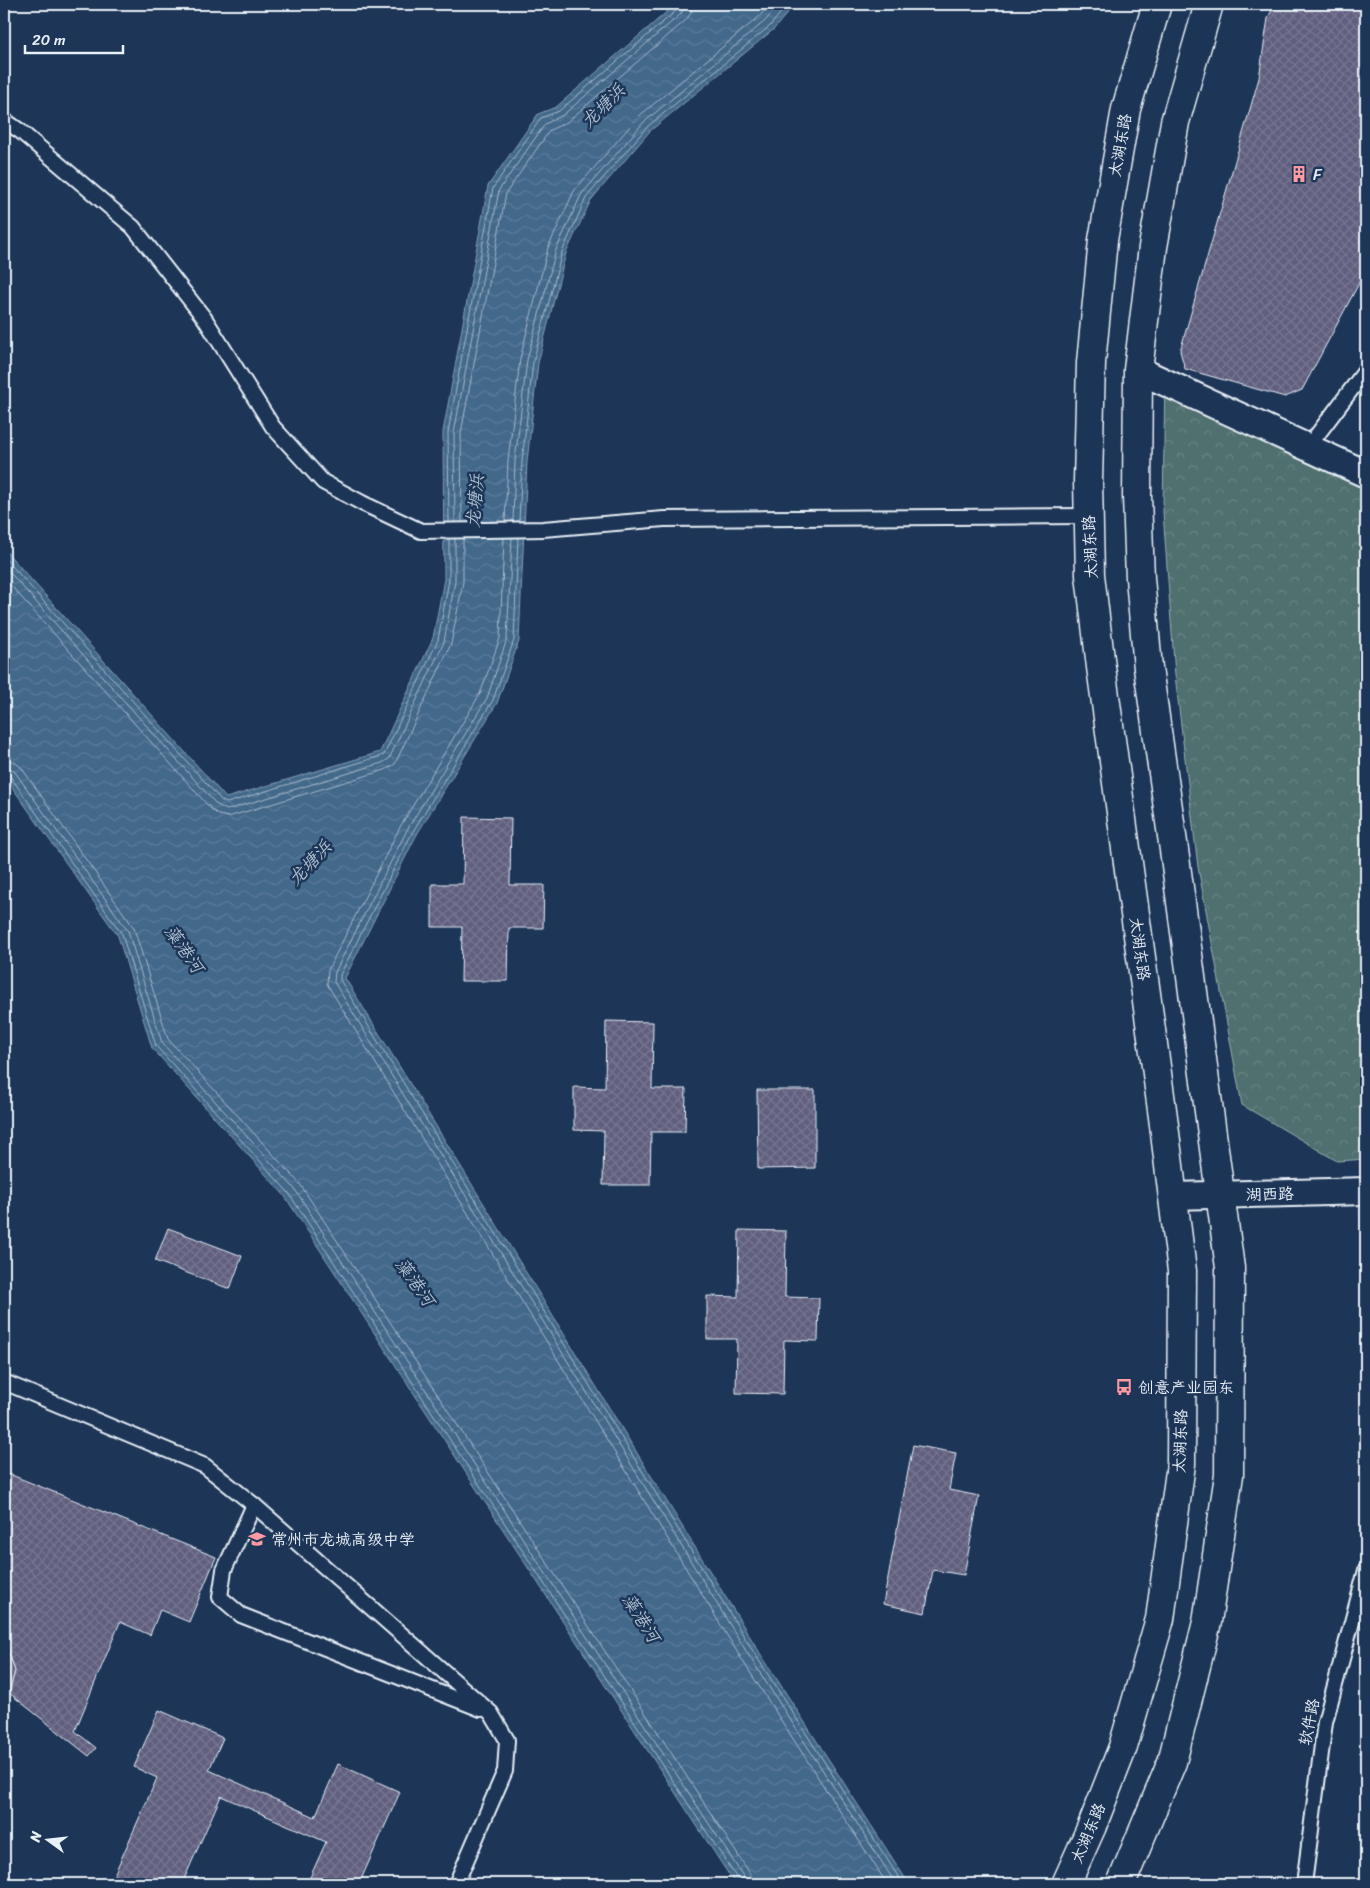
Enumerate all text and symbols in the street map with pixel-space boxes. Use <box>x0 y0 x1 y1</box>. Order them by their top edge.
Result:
scale bar <box>25 22 122 54</box>
text: 20 m <box>32 27 66 53</box>
water label: 龙塘浜 <box>573 75 634 136</box>
street label: 太湖东路 <box>1100 111 1140 179</box>
place label: F <box>1313 160 1323 189</box>
building icon: F <box>1289 164 1309 184</box>
water label: 龙塘浜 <box>457 472 493 529</box>
street label: 太湖东路 <box>1074 514 1106 580</box>
water label: 龙塘浜 <box>280 832 341 894</box>
street label: 太湖东路 <box>1121 915 1159 983</box>
water label: 藻港河 <box>155 918 214 983</box>
street label: 湖西路 <box>1246 1179 1294 1209</box>
water label: 藻港河 <box>386 1251 445 1316</box>
place label: 创意产业园东 <box>1138 1373 1234 1402</box>
bus stop icon: 创意产业园东 <box>1114 1377 1134 1397</box>
street label: 太湖东路 <box>1164 1409 1196 1473</box>
place label: 常州市龙城高级中学 <box>271 1525 415 1554</box>
school or university icon: 常州市龙城高级中学 <box>247 1529 267 1549</box>
water label: 藻港河 <box>613 1587 670 1652</box>
street label: 软件路 <box>1290 1696 1328 1748</box>
street label: 太湖东路 <box>1062 1798 1114 1868</box>
north arrow <box>22 1816 72 1866</box>
text: N <box>22 1829 49 1846</box>

